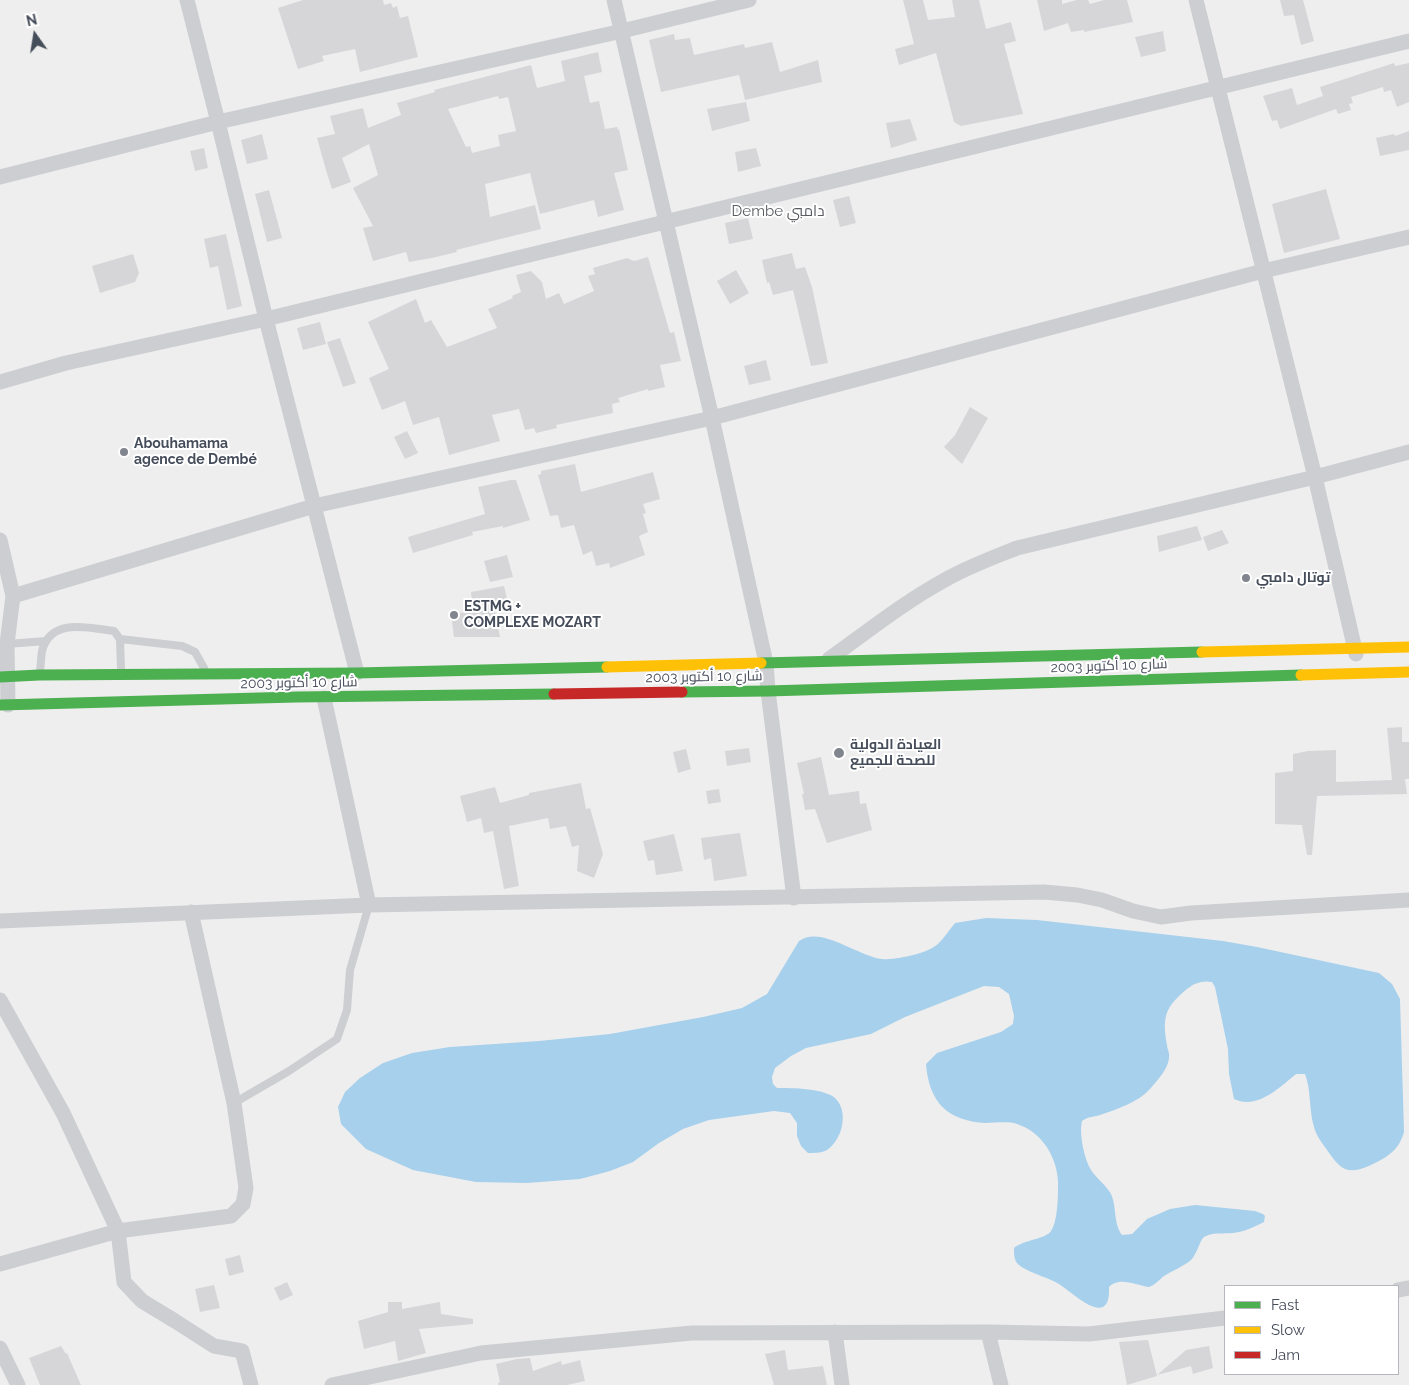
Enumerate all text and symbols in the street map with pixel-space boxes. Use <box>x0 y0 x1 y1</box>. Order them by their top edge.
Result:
north arrow <box>10 10 60 60</box>
text: N <box>25 11 39 29</box>
district label: Dembe دامبي <box>732 202 824 220</box>
place label: Abouhamama agence de Dembé <box>134 436 257 468</box>
marker: Abouhamama agence de Dembé <box>118 446 130 458</box>
place label: توتال دامبي <box>1256 570 1330 586</box>
marker: توتال دامبي <box>1240 572 1252 584</box>
place label: ESTMG + COMPLEXE MOZART <box>464 599 601 632</box>
marker: ESTMG + COMPLEXE MOZART <box>448 609 460 621</box>
street label: شارع 10 أكتوبر 2003 <box>1050 656 1168 676</box>
street label: شارع 10 أكتوبر 2003 <box>645 668 763 686</box>
street label: شارع 10 أكتوبر 2003 <box>240 674 358 692</box>
place label: العيادة الدولية للصحة للجميع <box>850 737 941 770</box>
marker: العيادة الدولية للصحة للجميع <box>832 746 846 760</box>
legend <box>1224 1285 1399 1375</box>
text: Fast <box>1271 1296 1299 1314</box>
text: Slow <box>1271 1321 1305 1339</box>
text: Jam <box>1271 1346 1300 1364</box>

